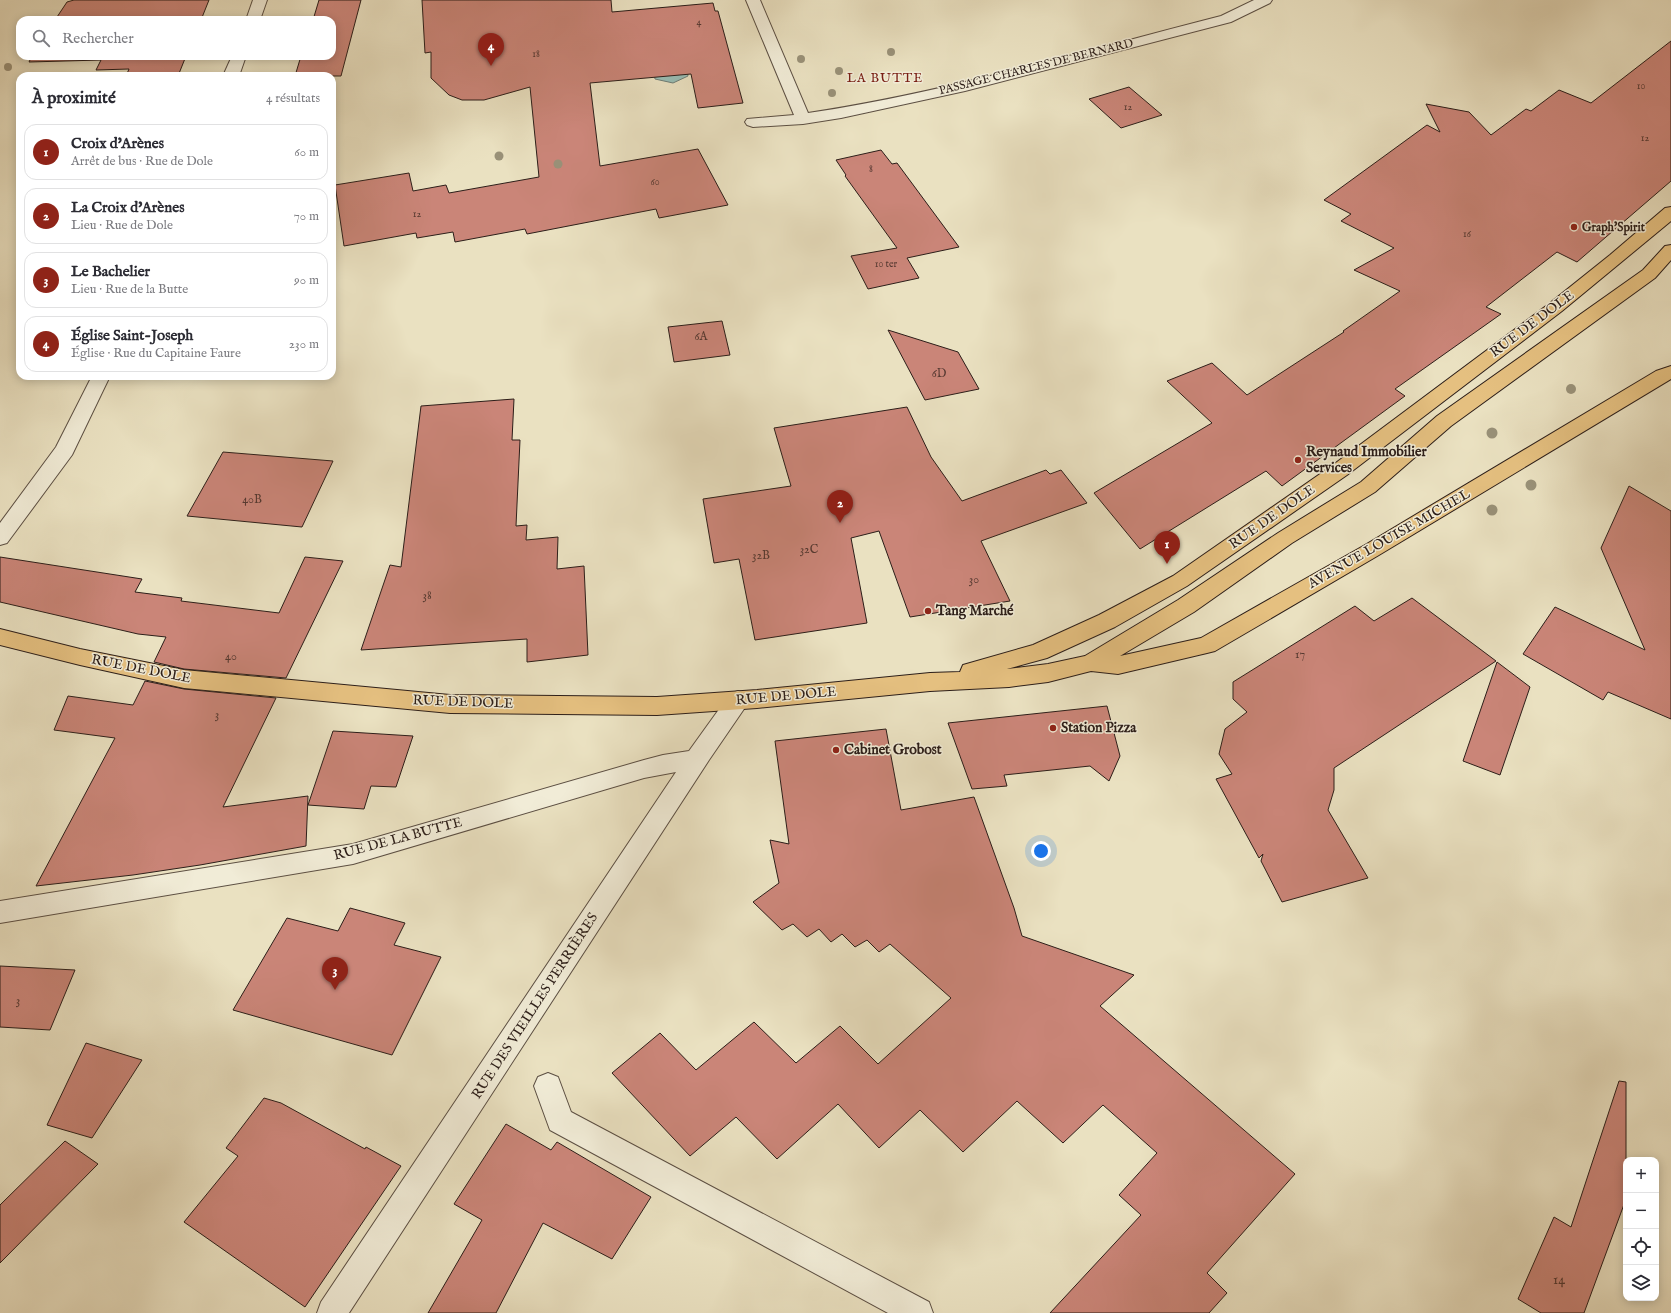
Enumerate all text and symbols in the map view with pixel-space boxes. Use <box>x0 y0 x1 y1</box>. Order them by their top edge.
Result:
search box <box>16 16 336 60</box>
house number: 4 <box>697 16 702 29</box>
icon: search <box>30 27 52 49</box>
text: Rechercher <box>62 29 134 48</box>
pin: 4 <box>478 33 504 66</box>
street label: PASSAGE CHARLES DE BERNARD <box>937 35 1135 98</box>
house number: 18 <box>532 48 540 61</box>
district label: LA BUTTE <box>847 70 923 87</box>
house number: 10 <box>1637 80 1645 93</box>
text: À proximité <box>32 88 116 109</box>
text: 4 résultats <box>266 90 320 107</box>
house number: 12 <box>1124 101 1133 114</box>
house number: 12 <box>1641 132 1650 145</box>
text: Croix d'Arènes <box>71 134 164 153</box>
text: 1 <box>44 144 48 161</box>
text: 60 m <box>294 144 319 161</box>
text: Arrêt de bus · Rue de Dole <box>71 153 213 170</box>
house number: 8 <box>869 163 873 176</box>
house number: 60 <box>650 176 660 189</box>
text: La Croix d'Arènes <box>71 198 184 217</box>
text: 2 <box>43 208 49 225</box>
text: 70 m <box>294 208 319 225</box>
house number: 12 <box>413 208 422 221</box>
text: Lieu · Rue de Dole <box>71 217 173 234</box>
place label: Graph'Spirit <box>1582 220 1646 236</box>
marker: Graph'Spirit <box>1569 222 1579 232</box>
house number: 16 <box>1463 228 1472 241</box>
house number: 10 ter <box>875 258 898 271</box>
text: Le Bachelier <box>71 262 150 281</box>
text: 3 <box>44 272 48 289</box>
text: 90 m <box>294 272 319 289</box>
text: Lieu · Rue de la Butte <box>71 281 188 298</box>
street label: RUE DE DOLE <box>1486 286 1578 362</box>
text: Église Saint-Joseph <box>71 326 193 345</box>
house number: 6A <box>694 329 708 344</box>
text: 4 <box>43 336 49 353</box>
text: 230 m <box>289 336 319 353</box>
text: Église · Rue du Capitaine Faure <box>71 345 241 362</box>
house number: 6D <box>932 366 947 381</box>
place label: Reynaud Immobilier Services <box>1306 443 1427 477</box>
marker: Reynaud Immobilier Services <box>1293 455 1303 465</box>
street label: RUE DE DOLE <box>1226 481 1319 553</box>
street label: AVENUE LOUISE MICHEL <box>1304 485 1473 593</box>
pin: 2 <box>827 490 853 523</box>
house number: 40B <box>242 492 262 507</box>
pin: 1 <box>1154 531 1180 564</box>
house number: 32C <box>800 542 819 557</box>
house number: 32B <box>752 548 770 563</box>
house number: 30 <box>969 572 979 587</box>
house number: 38 <box>422 588 432 603</box>
place label: Tang Marché <box>935 602 1014 620</box>
marker: Tang Marché <box>923 606 933 616</box>
house number: 17 <box>1295 647 1305 662</box>
house number: 40 <box>225 649 237 664</box>
street label: RUE DE DOLE <box>90 651 193 688</box>
street label: RUE DE DOLE <box>735 683 837 709</box>
street label: RUE DE DOLE <box>412 691 514 713</box>
house number: 3 <box>215 707 219 722</box>
place label: Station Pizza <box>1061 719 1137 737</box>
marker: Station Pizza <box>1048 723 1058 733</box>
place label: Cabinet Grobost <box>844 741 942 759</box>
marker: Cabinet Grobost <box>831 745 841 755</box>
street label: RUE DE LA BUTTE <box>332 813 465 865</box>
your location <box>1031 841 1051 861</box>
street label: RUE DES VIEILLES PERRIÈRES <box>467 909 602 1103</box>
pin: 3 <box>322 957 348 990</box>
house number: 3 <box>16 993 20 1008</box>
map controls <box>1623 1157 1659 1301</box>
button: + <box>1623 1157 1659 1193</box>
button: − <box>1623 1193 1659 1229</box>
button: locate <box>1623 1229 1659 1265</box>
button: layers <box>1623 1265 1659 1301</box>
house number: 14 <box>1553 1271 1565 1289</box>

